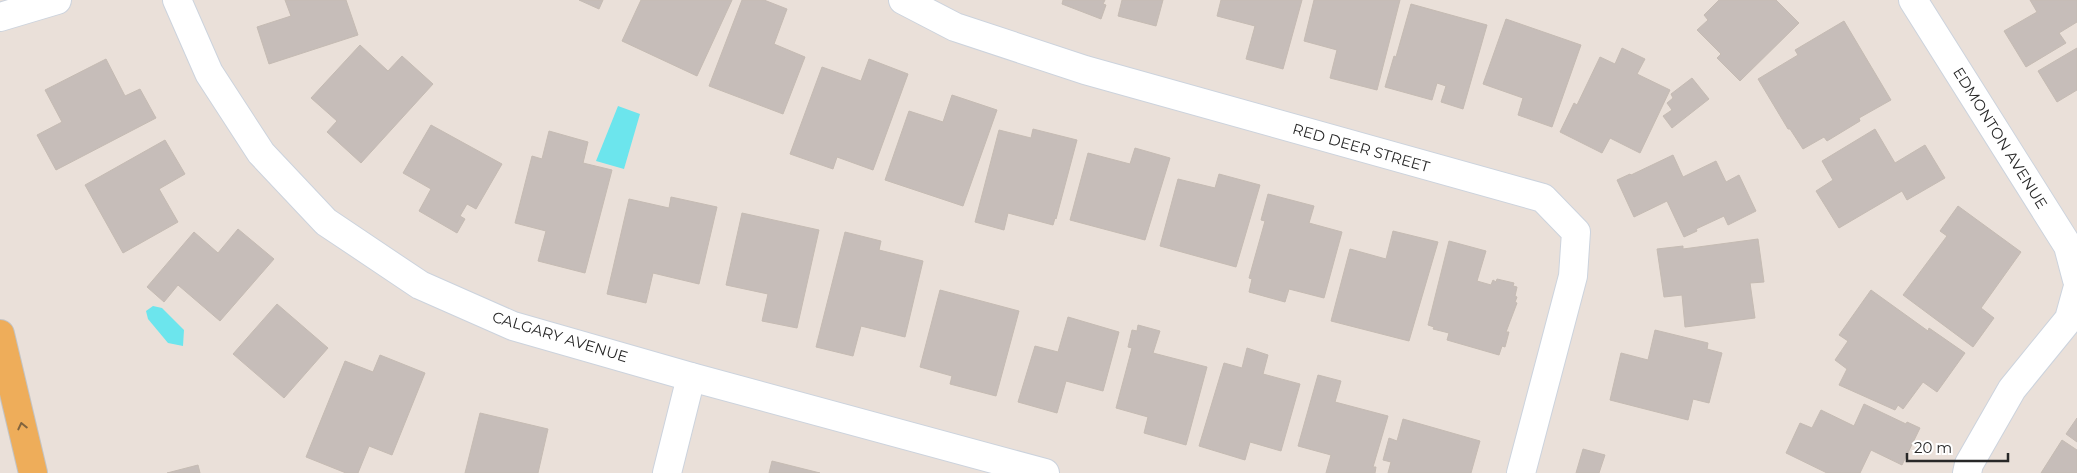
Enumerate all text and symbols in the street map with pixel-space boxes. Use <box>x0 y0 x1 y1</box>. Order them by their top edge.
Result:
street label: EDMONTON AVENUE <box>1949 63 2052 212</box>
street label: RED DEER STREET <box>1290 119 1432 176</box>
street label: CALGARY AVENUE <box>490 307 630 366</box>
one-way arrow <box>17 421 28 430</box>
scale bar <box>1907 430 2008 462</box>
text: 20 m <box>1914 438 1952 457</box>

